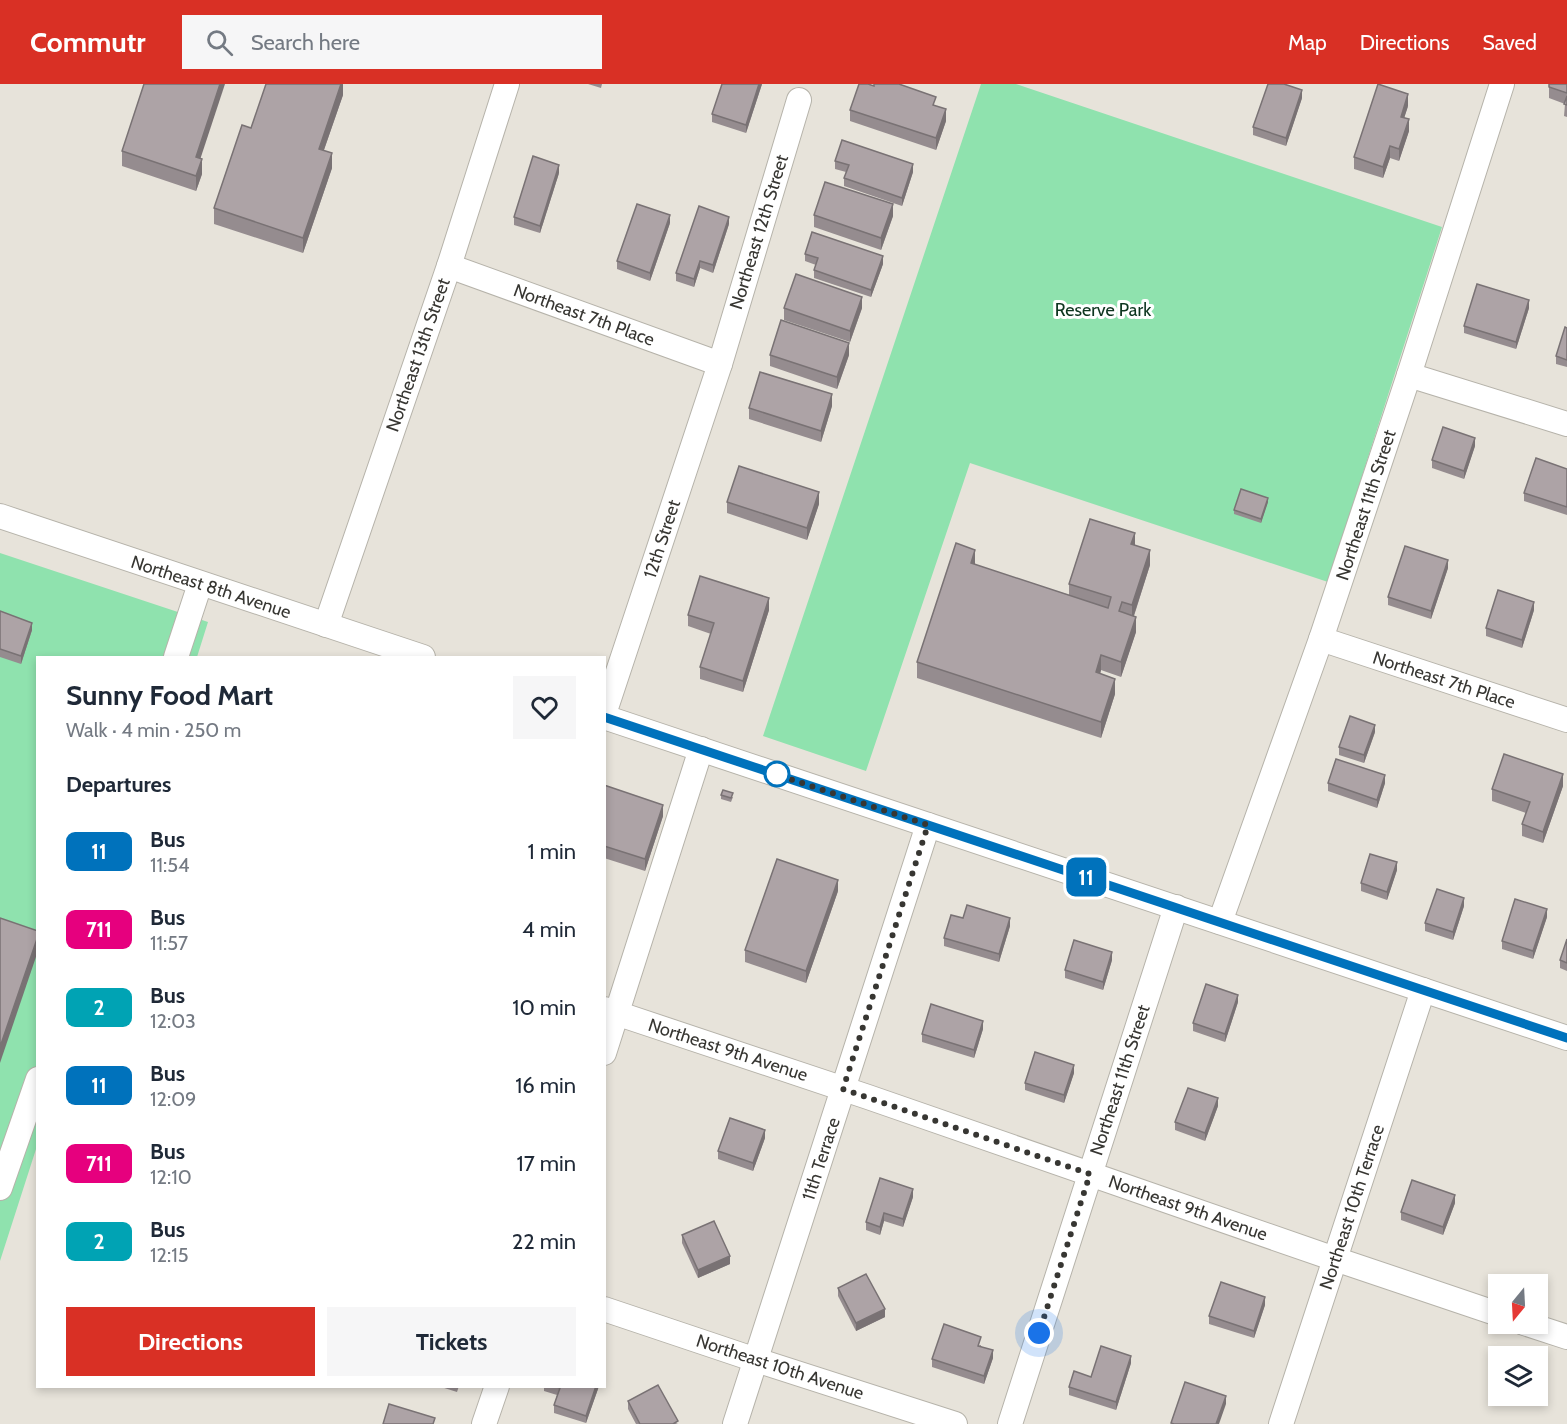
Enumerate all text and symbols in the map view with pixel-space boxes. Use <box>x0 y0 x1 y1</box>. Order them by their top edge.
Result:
search box <box>182 15 602 69</box>
text: Commutr <box>30 25 146 59</box>
icon: search <box>203 26 236 59</box>
text: Search here <box>251 29 360 56</box>
text: Map <box>1288 30 1327 55</box>
text: Directions <box>1360 30 1449 55</box>
text: Saved <box>1482 30 1537 55</box>
street label: Northeast 12th Street <box>725 152 793 312</box>
street label: Northeast 13th Street <box>381 275 455 435</box>
street label: Northeast 7th Place <box>510 279 658 351</box>
park label: Reserve Park <box>1055 299 1152 321</box>
street label: Northeast 11th Street <box>1331 427 1401 583</box>
street label: 12th Street <box>639 497 685 581</box>
street label: Northeast 8th Avenue <box>128 551 294 623</box>
street label: Northeast 7th Place <box>1370 647 1518 713</box>
button: heart <box>513 676 576 739</box>
text: Sunny Food Mart <box>66 678 273 712</box>
text: Walk · 4 min · 250 m <box>66 718 241 742</box>
unlabelled marker <box>764 761 790 787</box>
text: Departures <box>66 771 171 798</box>
text: Bus <box>150 826 185 853</box>
text: 1 min <box>528 838 576 865</box>
text: 11 <box>91 839 107 864</box>
text: 11:54 <box>150 853 190 877</box>
line badge: 11 <box>1059 858 1113 896</box>
text: 11 <box>1078 865 1094 890</box>
text: Bus <box>150 904 185 931</box>
text: 4 min <box>522 916 576 943</box>
text: 711 <box>86 917 112 942</box>
text: 11:57 <box>150 931 188 955</box>
text: Bus <box>150 982 185 1009</box>
text: 10 min <box>512 994 576 1021</box>
text: 2 <box>93 995 105 1020</box>
street label: Northeast 11th Street <box>1085 1002 1155 1158</box>
text: 12:03 <box>150 1009 196 1033</box>
street label: Northeast 9th Avenue <box>645 1014 811 1086</box>
text: Bus <box>150 1060 185 1087</box>
text: 16 min <box>515 1072 576 1099</box>
text: 11 <box>91 1073 107 1098</box>
text: 12:09 <box>150 1087 196 1111</box>
street label: 11th Terrace <box>797 1115 845 1203</box>
street label: Northeast 10th Terrace <box>1315 1122 1389 1292</box>
text: Bus <box>150 1138 185 1165</box>
text: 17 min <box>517 1150 576 1177</box>
text: 711 <box>86 1151 112 1176</box>
text: 12:10 <box>150 1165 192 1189</box>
street label: Northeast 9th Avenue <box>1106 1171 1270 1245</box>
text: Bus <box>150 1216 185 1243</box>
text: 22 min <box>512 1228 576 1255</box>
text: 2 <box>93 1229 105 1254</box>
text: 12:15 <box>150 1243 189 1267</box>
north arrow <box>1488 1274 1548 1334</box>
map controls <box>1488 1274 1548 1406</box>
button: Directions <box>66 1307 315 1376</box>
button: Tickets <box>327 1307 576 1376</box>
your location <box>1024 1318 1054 1348</box>
street label: Northeast 10th Avenue <box>694 1330 866 1404</box>
button: layers <box>1488 1346 1548 1406</box>

